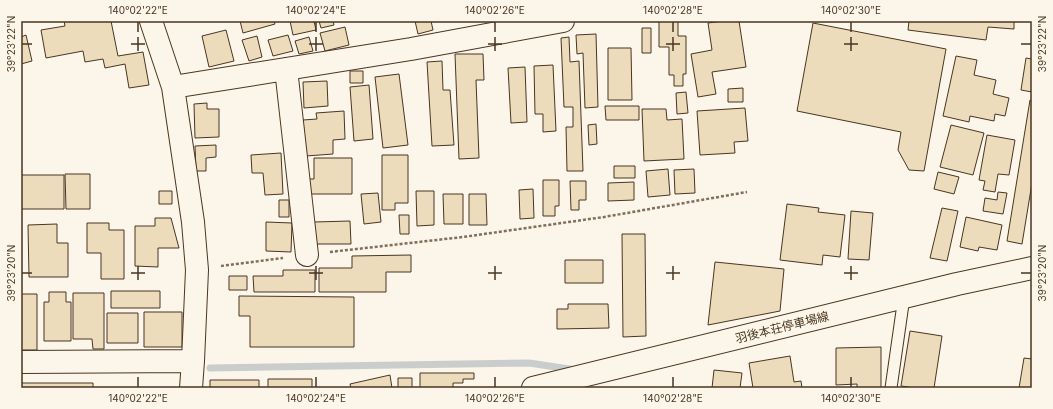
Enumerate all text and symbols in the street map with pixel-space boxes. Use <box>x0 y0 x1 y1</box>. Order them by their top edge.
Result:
text: 140°02'22"E <box>108 4 168 16</box>
text: 140°02'24"E <box>286 4 346 16</box>
text: 140°02'26"E <box>465 4 525 16</box>
text: 140°02'28"E <box>643 4 703 16</box>
text: 140°02'30"E <box>821 4 881 16</box>
text: 39°23'22"N <box>5 16 17 72</box>
text: 39°23'22"N <box>1036 16 1048 72</box>
text: 39°23'20"N <box>5 245 17 301</box>
text: 39°23'20"N <box>1036 245 1048 301</box>
street label: 羽後本荘停車場線 <box>734 308 830 346</box>
text: 140°02'22"E <box>108 392 168 404</box>
text: 140°02'24"E <box>286 392 346 404</box>
text: 140°02'26"E <box>465 392 525 404</box>
text: 140°02'28"E <box>643 392 703 404</box>
text: 140°02'30"E <box>821 392 881 404</box>

